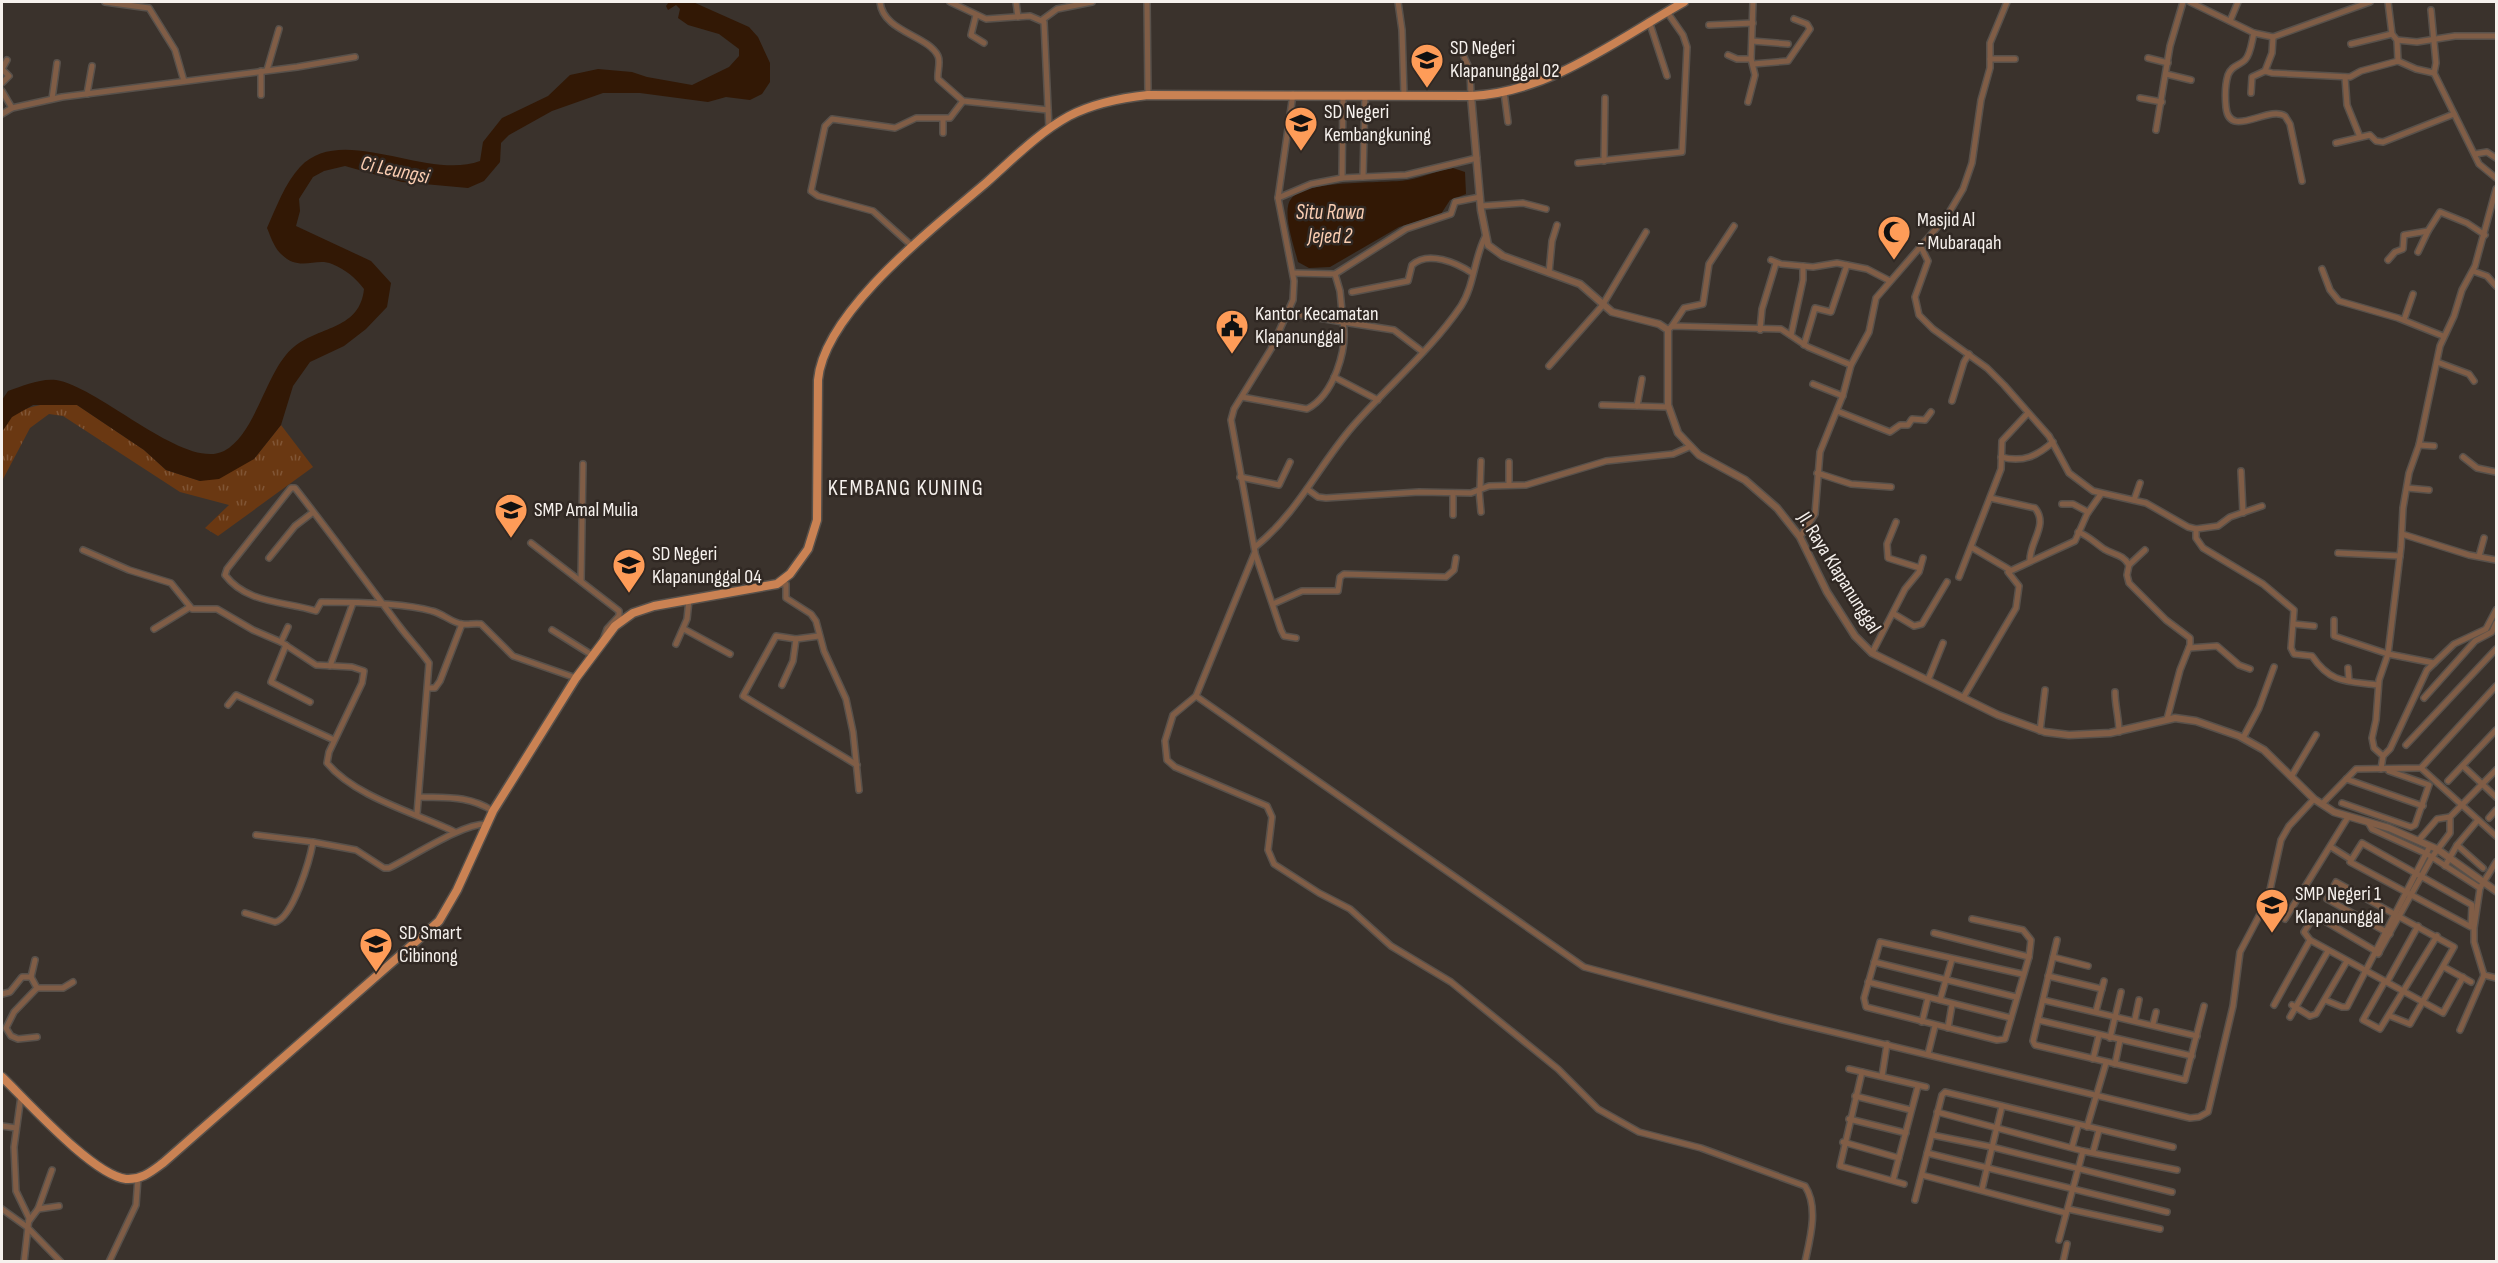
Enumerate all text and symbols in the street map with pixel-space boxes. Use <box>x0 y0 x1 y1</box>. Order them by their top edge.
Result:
place label: SD Negeri Klapanunggal 02 <box>1450 36 1559 83</box>
school or university icon: SD Negeri Klapanunggal 02 <box>1409 42 1445 89</box>
place label: SD Negeri Kembangkuning <box>1324 100 1431 147</box>
school or university icon: SD Negeri Kembangkuning <box>1283 105 1319 152</box>
water label: Ci Leungsi <box>358 151 433 190</box>
water label: Situ Rawa Jejed 2 <box>1296 200 1365 249</box>
place label: Masjid Al - Mubaraqah <box>1917 208 2001 255</box>
mosque icon: Masjid Al - Mubaraqah <box>1876 214 1912 261</box>
place label: Kantor Kecamatan Klapanunggal <box>1255 302 1378 349</box>
public building icon: Kantor Kecamatan Klapanunggal <box>1214 308 1250 355</box>
district label: KEMBANG KUNING <box>828 475 984 502</box>
school or university icon: SMP Amal Mulia <box>493 492 529 539</box>
place label: SMP Amal Mulia <box>534 498 638 522</box>
street label: Jl. Raya Klapanunggal <box>1792 507 1886 638</box>
place label: SD Negeri Klapanunggal 04 <box>652 542 762 589</box>
school or university icon: SD Negeri Klapanunggal 04 <box>611 547 647 594</box>
place label: SMP Negeri 1 Klapanunggal <box>2295 882 2384 929</box>
school or university icon: SMP Negeri 1 Klapanunggal <box>2254 887 2290 934</box>
place label: SD Smart Cibinong <box>399 921 462 968</box>
school or university icon: SD Smart Cibinong <box>358 926 394 973</box>

